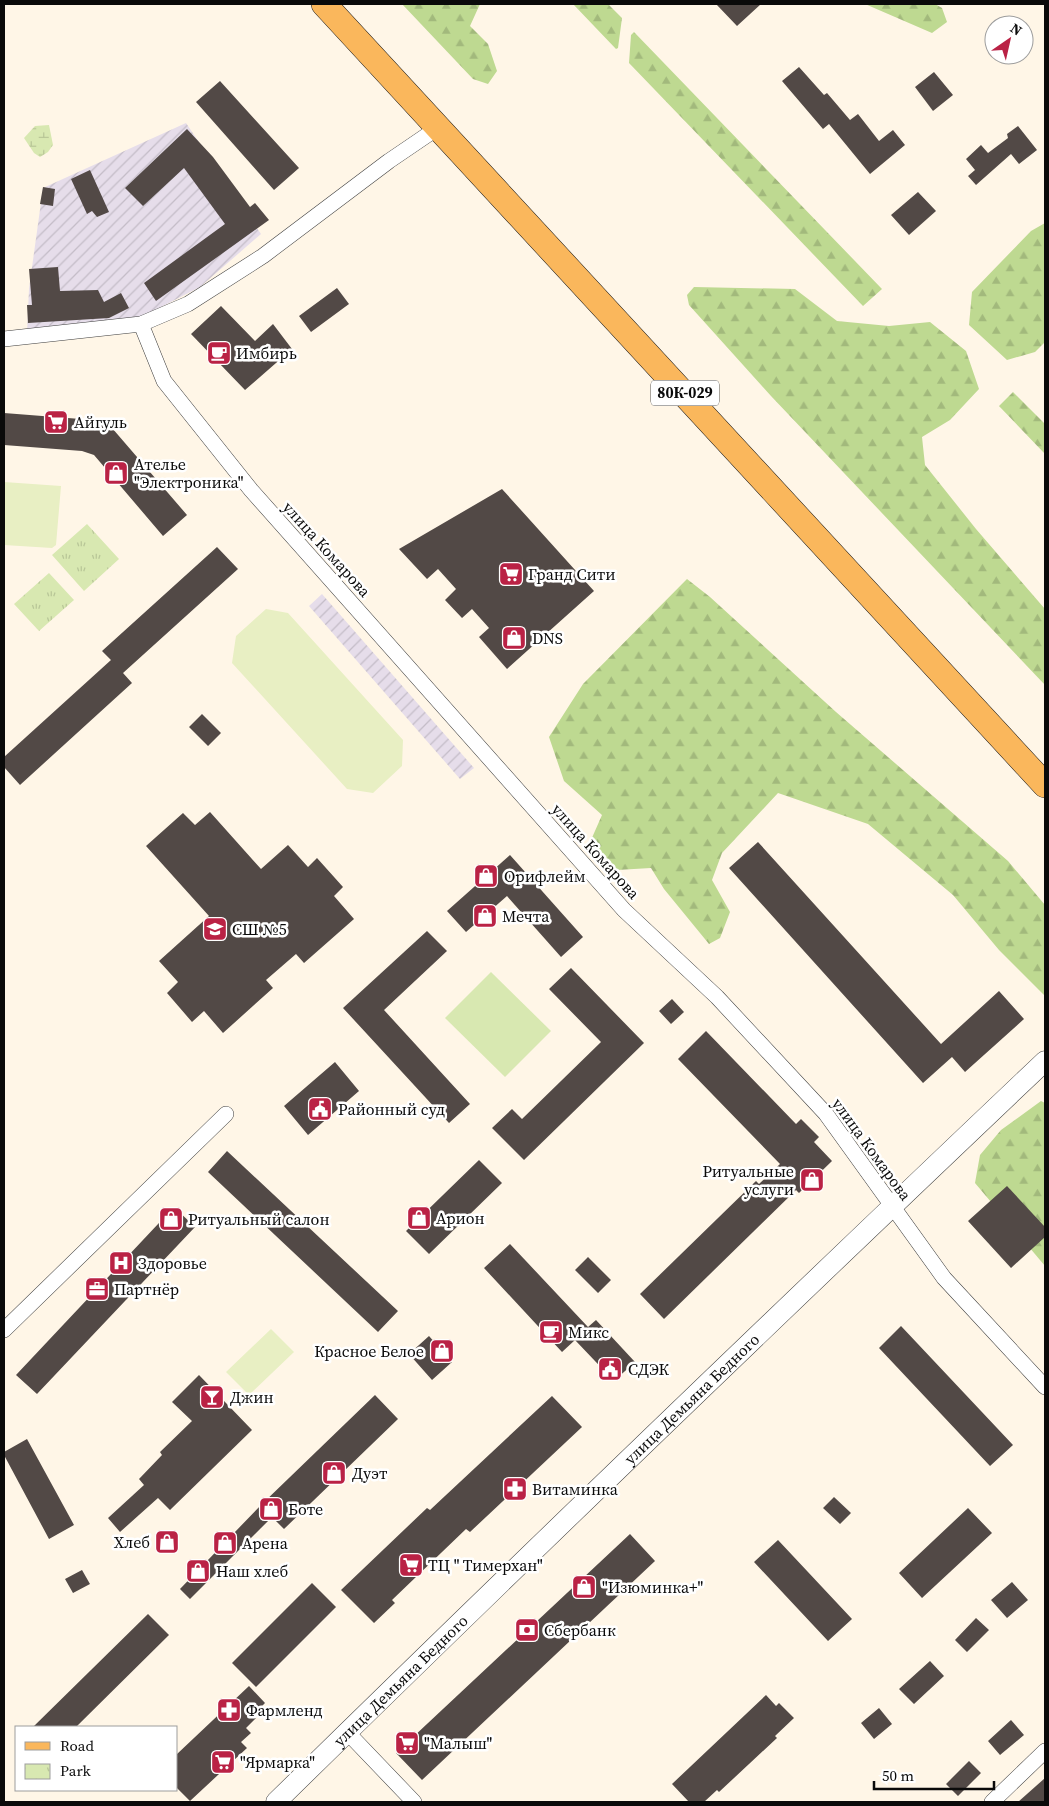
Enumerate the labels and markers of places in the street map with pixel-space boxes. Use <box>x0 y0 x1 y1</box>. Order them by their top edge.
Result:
cafe icon: Имбирь <box>206 340 232 366</box>
place label: Имбирь <box>236 342 297 364</box>
supermarket icon: Айгуль <box>43 409 69 435</box>
place label: Айгуль <box>74 411 127 433</box>
place label: Ателье "Электроника" <box>134 453 244 493</box>
shop icon: Ателье "Электроника" <box>103 460 129 486</box>
supermarket icon: Гранд Сити <box>498 561 524 587</box>
place label: Гранд Сити <box>528 563 616 585</box>
shop icon: DNS <box>501 625 527 651</box>
place label: DNS <box>532 627 563 649</box>
shop icon: Орифлейм <box>473 863 499 889</box>
place label: Орифлейм <box>504 865 586 887</box>
shop icon: Мечта <box>472 903 498 929</box>
place label: Мечта <box>502 905 550 927</box>
school or university icon: СШ №5 <box>202 916 228 942</box>
place label: СШ №5 <box>232 918 287 940</box>
public building icon: Районный суд <box>307 1096 333 1122</box>
place label: Районный суд <box>338 1098 445 1120</box>
place label: Ритуальные услуги <box>702 1160 794 1200</box>
shop icon: Ритуальные услуги <box>799 1167 825 1193</box>
shop icon: Арион <box>406 1205 432 1231</box>
shop icon: Ритуальный салон <box>158 1206 184 1232</box>
place label: Арион <box>436 1207 485 1229</box>
place label: Ритуальный салон <box>188 1208 330 1230</box>
hospital icon: Здоровье <box>108 1250 134 1276</box>
place label: Здоровье <box>138 1252 207 1274</box>
office icon: Партнёр <box>84 1276 110 1302</box>
place label: Партнёр <box>114 1278 179 1300</box>
cafe icon: Микс <box>538 1319 564 1345</box>
place label: Микс <box>568 1321 609 1343</box>
shop icon: Красное Белое <box>429 1338 455 1364</box>
place label: Красное Белое <box>314 1340 424 1362</box>
public building icon: СДЭК <box>597 1356 623 1382</box>
place label: СДЭК <box>628 1358 670 1380</box>
bar icon: Джин <box>199 1384 225 1410</box>
place label: Джин <box>230 1386 274 1408</box>
shop icon: Дуэт <box>321 1460 347 1486</box>
place label: Дуэт <box>352 1462 388 1484</box>
pharmacy icon: Витаминка <box>502 1476 528 1502</box>
place label: Витаминка <box>532 1478 619 1500</box>
shop icon: Боте <box>258 1496 284 1522</box>
place label: Боте <box>288 1498 323 1520</box>
shop icon: Хлеб <box>154 1529 180 1555</box>
shop icon: Арена <box>212 1530 238 1556</box>
place label: Хлеб <box>114 1531 150 1553</box>
place label: Арена <box>242 1532 289 1554</box>
supermarket icon: ТЦ " Тимерхан" <box>398 1552 424 1578</box>
place label: ТЦ " Тимерхан" <box>428 1554 543 1576</box>
shop icon: Наш хлеб <box>185 1558 211 1584</box>
place label: Наш хлеб <box>216 1560 288 1582</box>
shop icon: "Изюминка+" <box>571 1574 597 1600</box>
place label: "Изюминка+" <box>602 1576 704 1598</box>
bank icon: Сбербанк <box>514 1617 540 1643</box>
place label: Сбербанк <box>544 1619 616 1641</box>
pharmacy icon: Фармленд <box>216 1697 242 1723</box>
place label: Фармленд <box>246 1699 323 1721</box>
supermarket icon: "Малыш" <box>394 1730 420 1756</box>
place label: "Малыш" <box>424 1732 492 1754</box>
supermarket icon: "Ярмарка" <box>210 1749 236 1775</box>
place label: "Ярмарка" <box>240 1751 315 1773</box>

